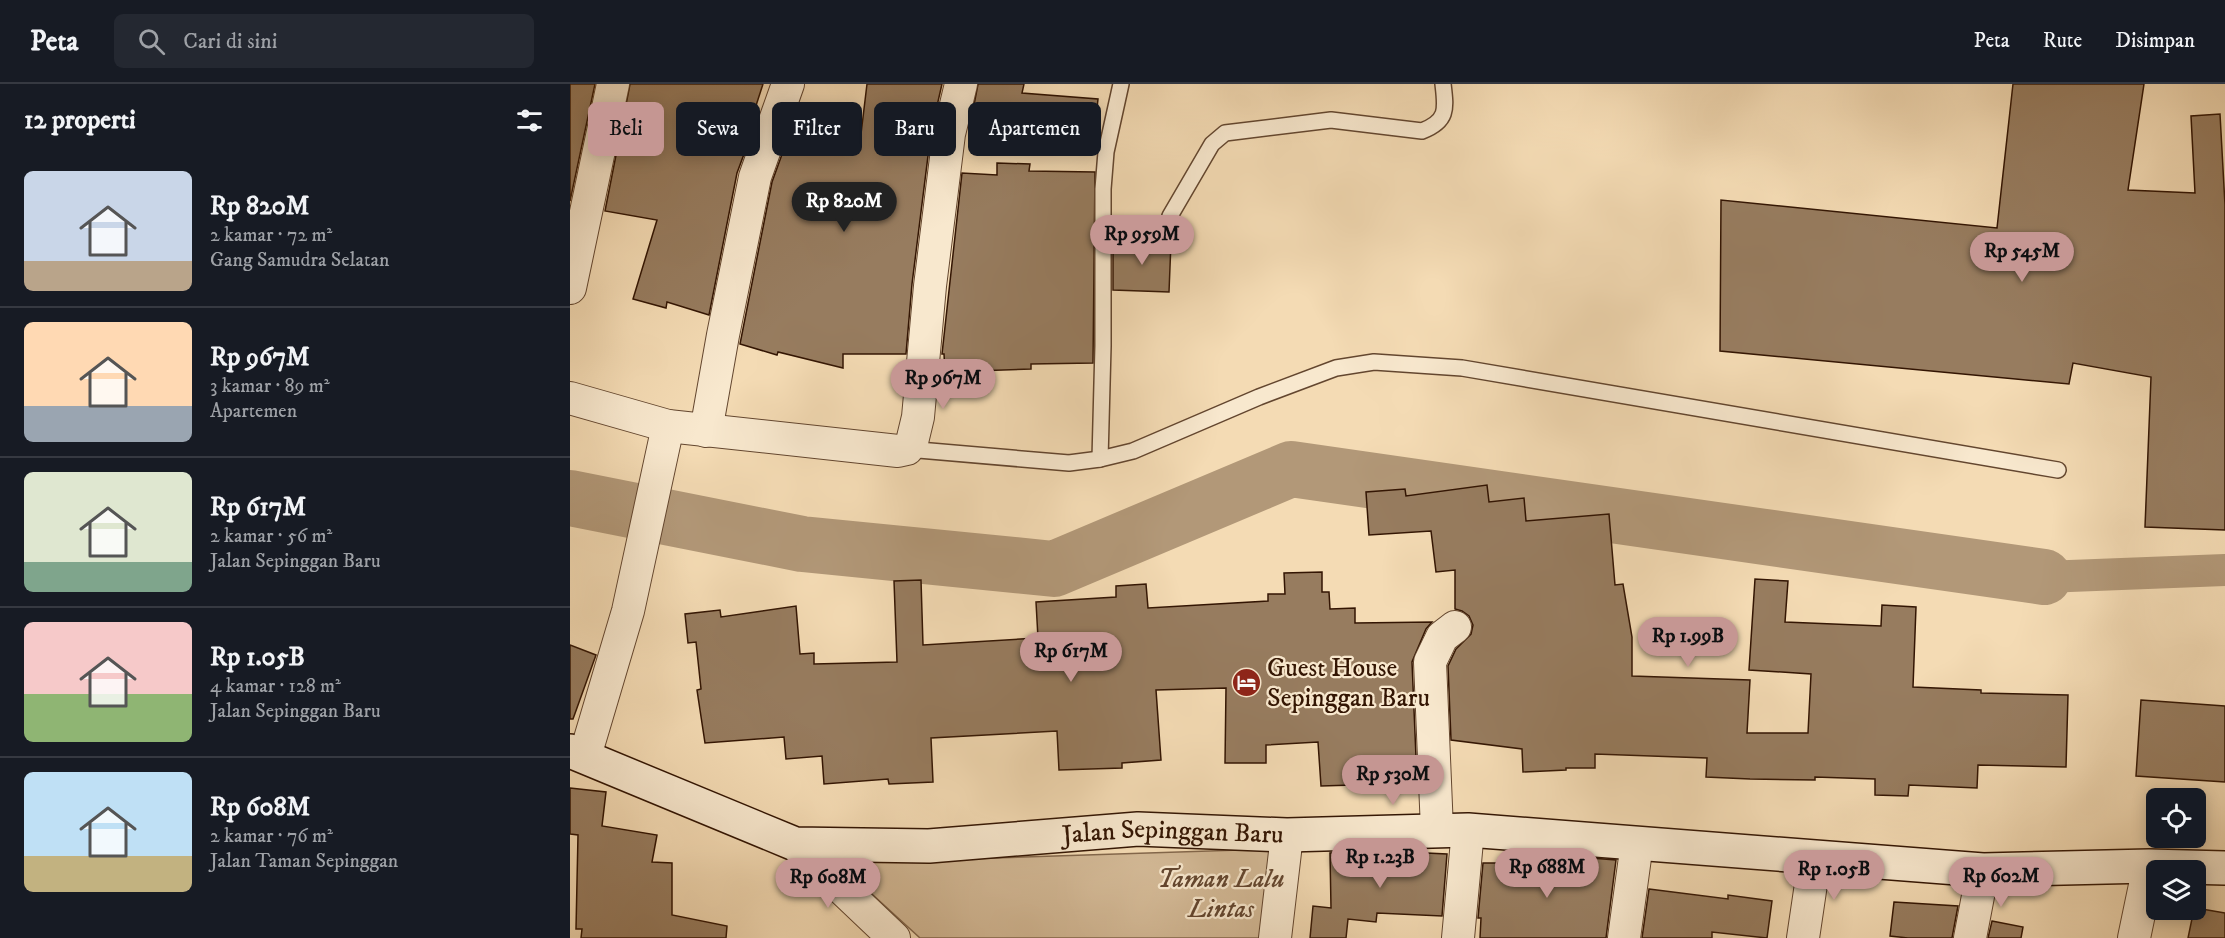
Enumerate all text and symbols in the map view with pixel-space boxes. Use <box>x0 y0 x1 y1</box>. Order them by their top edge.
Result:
search box <box>114 14 534 68</box>
text: Peta <box>30 24 78 59</box>
icon: search <box>135 25 168 58</box>
text: Cari di sini <box>183 28 277 55</box>
text: Peta <box>1974 28 2010 54</box>
text: Rute <box>2043 28 2082 54</box>
text: Disimpan <box>2115 28 2195 54</box>
chip: Beli <box>588 102 664 156</box>
chip: Sewa <box>676 102 760 156</box>
chip: Filter <box>772 102 862 156</box>
chip: Baru <box>874 102 956 156</box>
chip: Apartemen <box>968 102 1101 156</box>
text: 12 properti <box>24 104 136 137</box>
icon: filters <box>513 104 546 137</box>
pin: Rp 820M <box>789 182 899 233</box>
text: Rp 820M <box>806 189 882 214</box>
text: Rp 820M <box>210 190 309 223</box>
icon: home <box>72 195 144 267</box>
pin: Rp 959M <box>1087 215 1197 266</box>
text: Rp 959M <box>1104 222 1180 247</box>
text: 2 kamar · 72 m² <box>210 223 332 248</box>
pin: Rp 545M <box>1967 232 2077 283</box>
text: Rp 545M <box>1984 239 2060 264</box>
text: Gang Samudra Selatan <box>210 248 389 273</box>
text: Rp 967M <box>210 341 310 374</box>
icon: home <box>72 346 144 418</box>
pin: Rp 967M <box>888 359 998 410</box>
text: Rp 967M <box>905 366 981 391</box>
text: 3 kamar · 89 m² <box>210 374 330 399</box>
text: Apartemen <box>210 399 297 424</box>
text: Rp 617M <box>210 491 306 524</box>
icon: home <box>72 496 144 568</box>
text: 2 kamar · 56 m² <box>210 524 332 549</box>
text: Jalan Sepinggan Baru <box>210 549 381 574</box>
pin: Rp 1.99B <box>1626 617 1750 668</box>
text: Rp 1.99B <box>1652 624 1724 649</box>
pin: Rp 617M <box>1016 632 1126 683</box>
text: Rp 617M <box>1034 639 1108 664</box>
text: Rp 1.05B <box>210 641 305 674</box>
icon: home <box>72 646 144 718</box>
place label: Guest House Sepinggan Baru <box>1267 652 1430 715</box>
hotel icon: Guest House Sepinggan Baru <box>1230 667 1262 699</box>
text: 4 kamar · 128 m² <box>210 674 341 699</box>
text: Jalan Sepinggan Baru <box>210 699 381 724</box>
pin: Rp 530M <box>1338 755 1448 806</box>
text: Rp 530M <box>1356 762 1430 787</box>
map controls <box>2146 788 2206 920</box>
button: locate <box>2146 788 2206 848</box>
text: Rp 608M <box>210 791 310 824</box>
icon: home <box>72 796 144 868</box>
street label: Jalan Sepinggan Baru <box>1059 812 1284 852</box>
text: 2 kamar · 76 m² <box>210 824 333 849</box>
pin: Rp 1.23B <box>1318 838 1442 889</box>
text: Rp 1.23B <box>1345 845 1415 870</box>
pin: Rp 688M <box>1492 848 1602 899</box>
text: Jalan Taman Sepinggan <box>210 849 398 874</box>
pin: Rp 1.05B <box>1772 850 1896 901</box>
text: Rp 688M <box>1509 855 1585 880</box>
text: Rp 1.05B <box>1797 857 1871 882</box>
pin: Rp 602M <box>1946 857 2056 908</box>
pin: Rp 608M <box>773 858 883 909</box>
button: layers <box>2146 860 2206 920</box>
park label: Taman Lalu Lintas <box>1157 863 1285 926</box>
text: Rp 602M <box>1963 864 2039 889</box>
text: Rp 608M <box>789 865 867 890</box>

